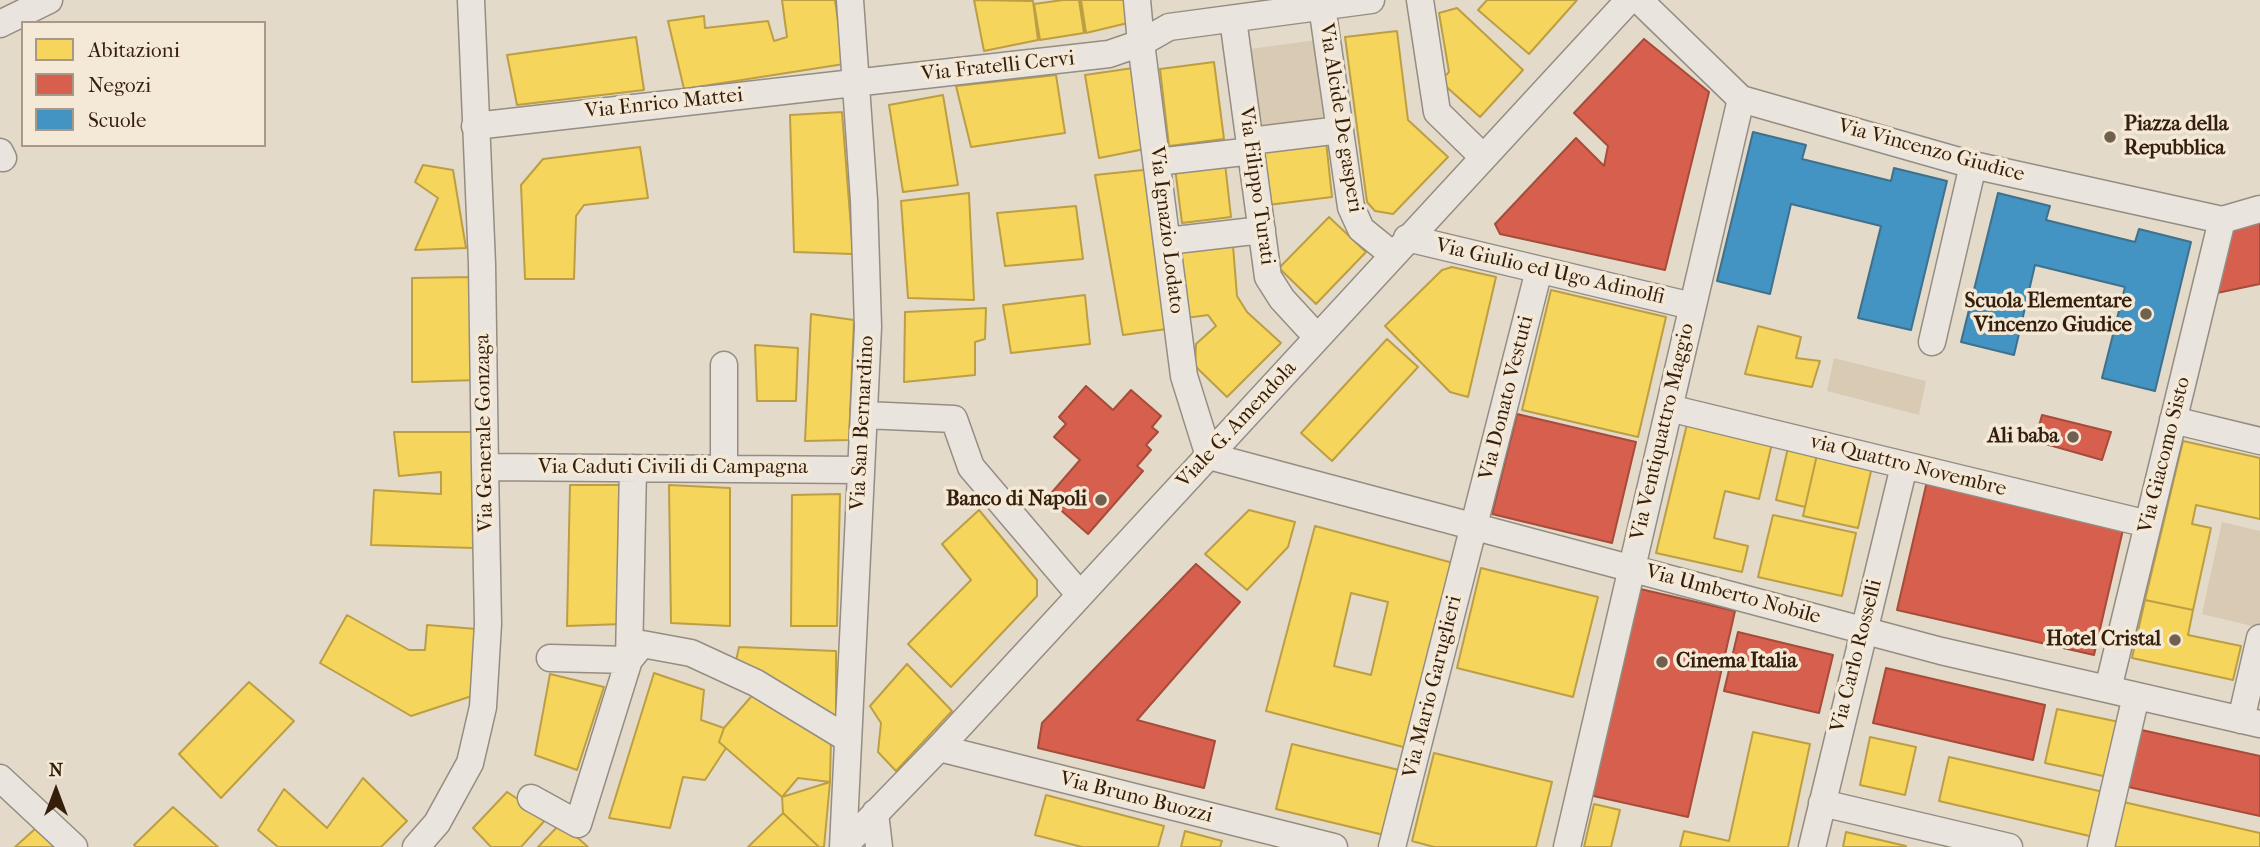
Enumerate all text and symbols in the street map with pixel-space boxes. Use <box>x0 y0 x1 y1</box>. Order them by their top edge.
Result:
legend <box>21 21 266 147</box>
street label: Via Alcide De gasperi <box>1313 21 1367 215</box>
text: Abitazioni <box>88 38 180 62</box>
street label: Via Fratelli Cervi <box>920 46 1076 88</box>
text: Negozi <box>88 73 151 97</box>
street label: Via Enrico Mattei <box>584 83 744 125</box>
street label: Via Filippo Turati <box>1232 105 1280 267</box>
text: Scuole <box>88 108 146 132</box>
place label: Piazza della Repubblica <box>2124 112 2228 162</box>
street label: Via Vincenzo Giudice <box>1835 114 2027 188</box>
marker: Piazza della Repubblica <box>2102 129 2118 145</box>
street label: Via Ignazio Lodato <box>1143 145 1189 315</box>
street label: Via Giulio ed Ugo Adinolfi <box>1433 233 1667 311</box>
place label: Scuola Elementare Vincenzo Giudice <box>1965 289 2132 339</box>
marker: Scuola Elementare Vincenzo Giudice <box>2138 306 2154 322</box>
street label: Via Donato Vestuti <box>1474 313 1540 483</box>
street label: Via Ventiquattro Maggio <box>1626 321 1700 543</box>
street label: Via Generale Gonzaga <box>471 334 499 532</box>
street label: Via San Bernardino <box>846 335 880 511</box>
street label: Viale G. Amendola <box>1172 356 1302 494</box>
street label: Via Giacomo Sisto <box>2133 374 2197 536</box>
place label: Ali baba <box>1987 424 2059 450</box>
street label: via Quattro Novembre <box>1807 429 2009 503</box>
marker: Ali baba <box>2065 429 2081 445</box>
street label: Via Caduti Civili di Campagna <box>538 455 808 481</box>
place label: Banco di Napoli <box>946 487 1087 513</box>
marker: Banco di Napoli <box>1093 492 1109 508</box>
street label: Via Umberto Nobile <box>1643 560 1823 630</box>
street label: Via Carlo Rosselli <box>1826 577 1888 735</box>
street label: Via Mario Garuglieri <box>1398 593 1468 781</box>
place label: Hotel Cristal <box>2046 627 2161 653</box>
marker: Hotel Cristal <box>2167 632 2183 648</box>
place label: Cinema Italia <box>1676 649 1797 675</box>
marker: Cinema Italia <box>1654 654 1670 670</box>
north arrow <box>21 756 91 826</box>
text: N <box>49 759 63 781</box>
street label: Via Bruno Buozzi <box>1057 767 1215 829</box>

